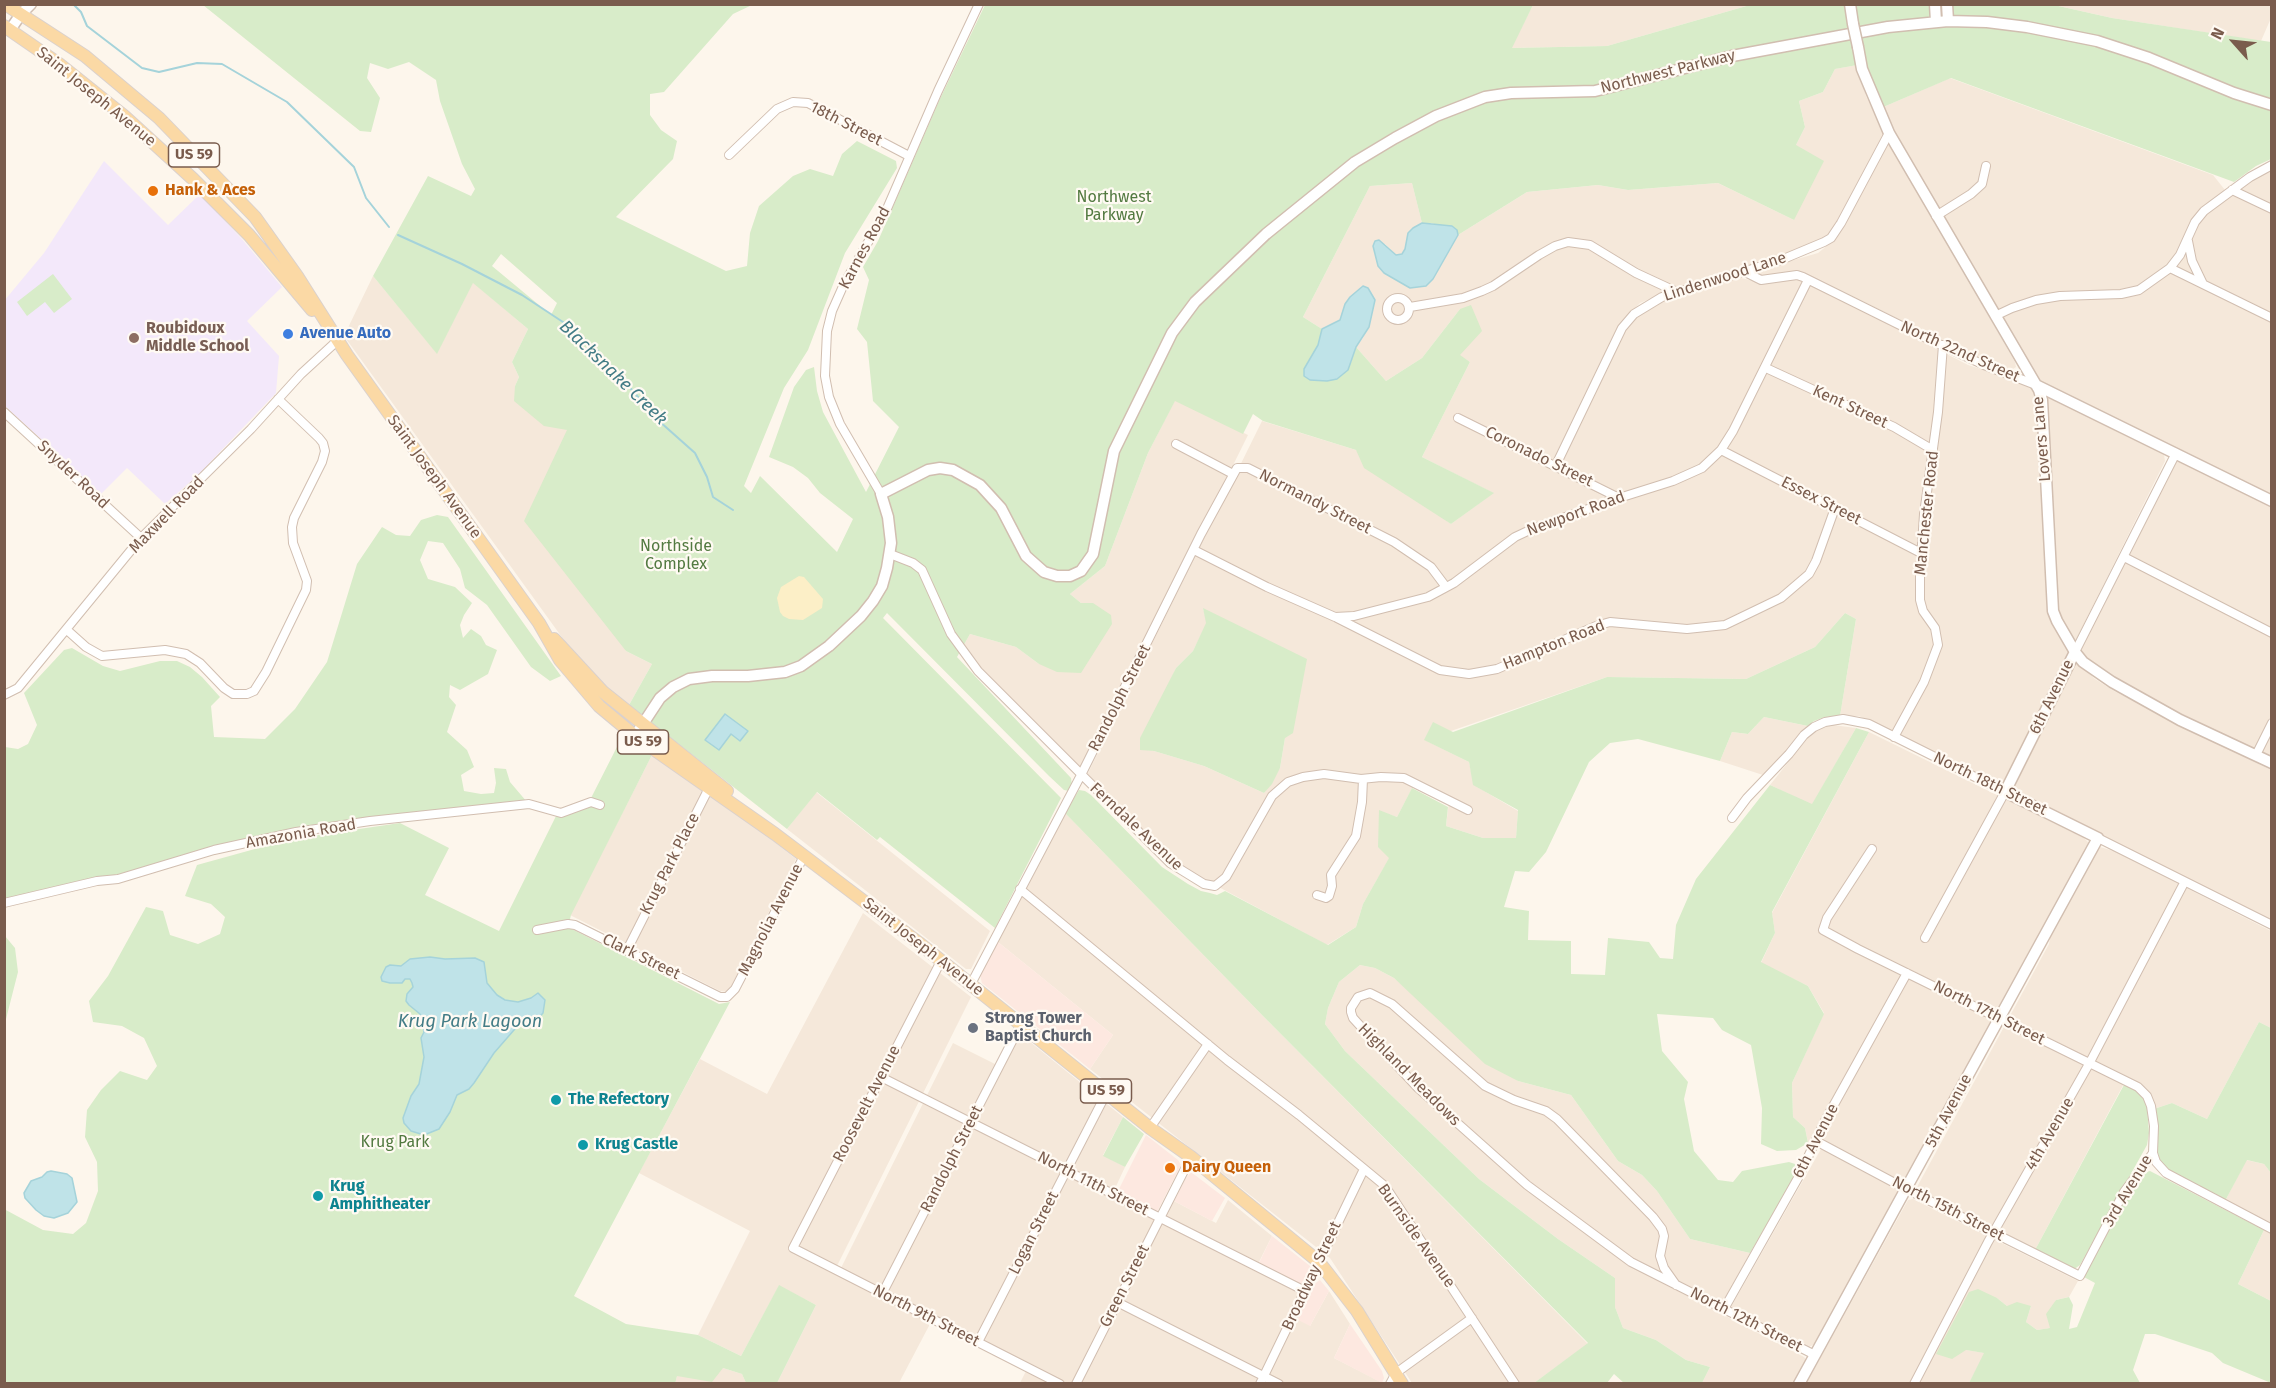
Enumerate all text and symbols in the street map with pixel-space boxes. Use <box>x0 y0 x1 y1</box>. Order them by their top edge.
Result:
north arrow <box>2204 12 2264 72</box>
text: N <box>2207 25 2228 43</box>
street label: Saint Joseph Avenue <box>32 43 160 151</box>
street label: Northwest Parkway <box>1599 46 1737 98</box>
street label: 18th Street <box>807 98 885 150</box>
road number: US 59 <box>168 143 220 167</box>
place label: Hank & Aces <box>165 181 256 201</box>
marker: Hank & Aces <box>146 184 160 198</box>
park label: Northwest Parkway <box>1076 188 1152 226</box>
street label: Karnes Road <box>835 203 895 293</box>
street label: Lindenwood Lane <box>1661 248 1789 306</box>
water label: Blacksnake Creek <box>555 316 671 430</box>
street label: North 22nd Street <box>1898 317 2022 387</box>
place label: Roubidoux Middle School <box>146 319 249 357</box>
place label: Avenue Auto <box>300 324 391 344</box>
marker: Avenue Auto <box>281 327 295 341</box>
marker: Roubidoux Middle School <box>127 331 141 345</box>
street label: Kent Street <box>1809 381 1891 433</box>
street label: Lovers Lane <box>2029 396 2055 482</box>
street label: Saint Joseph Avenue <box>383 412 485 542</box>
street label: Coronado Street <box>1482 423 1596 491</box>
street label: Snyder Road <box>33 437 113 513</box>
street label: Manchester Road <box>1911 450 1943 576</box>
street label: Normandy Street <box>1256 465 1374 539</box>
street label: Maxwell Road <box>125 473 209 557</box>
street label: Essex Street <box>1778 473 1864 529</box>
street label: Newport Road <box>1524 487 1628 541</box>
park label: Northside Complex <box>640 537 712 575</box>
street label: Hampton Road <box>1500 616 1608 674</box>
street label: Randolph Street <box>1085 641 1155 755</box>
street label: 6th Avenue <box>2026 656 2078 738</box>
road number: US 59 <box>618 730 668 754</box>
street label: North 18th Street <box>1930 748 2050 820</box>
street label: Ferndale Avenue <box>1085 779 1187 875</box>
street label: Krug Park Place <box>636 810 704 918</box>
street label: Amazonia Road <box>244 815 358 853</box>
street label: Magnolia Avenue <box>734 861 808 979</box>
street label: Saint Joseph Avenue <box>859 894 987 1000</box>
street label: Clark Street <box>599 930 683 984</box>
street label: North 17th Street <box>1930 977 2048 1049</box>
place label: Strong Tower Baptist Church <box>985 1009 1092 1047</box>
water label: Krug Park Lagoon <box>398 1011 542 1033</box>
street label: Highland Meadows <box>1354 1020 1464 1130</box>
marker: Strong Tower Baptist Church <box>966 1021 980 1035</box>
street label: Roosevelt Avenue <box>829 1042 905 1166</box>
street label: 5th Avenue <box>1922 1071 1976 1151</box>
road number: US 59 <box>1080 1079 1132 1103</box>
place label: The Refectory <box>568 1090 669 1110</box>
marker: The Refectory <box>549 1093 563 1107</box>
street label: 4th Avenue <box>2021 1094 2079 1174</box>
street label: 6th Avenue <box>1789 1101 1843 1181</box>
street label: Randolph Street <box>917 1102 987 1216</box>
park label: Krug Park <box>361 1133 429 1153</box>
place label: Krug Castle <box>595 1135 678 1155</box>
marker: Krug Castle <box>576 1138 590 1152</box>
street label: North 11th Street <box>1034 1148 1152 1220</box>
street label: 3rd Avenue <box>2099 1152 2157 1230</box>
place label: Dairy Queen <box>1182 1158 1271 1178</box>
marker: Dairy Queen <box>1163 1161 1177 1175</box>
street label: North 15th Street <box>1889 1172 2007 1246</box>
place label: Krug Amphitheater <box>330 1177 430 1215</box>
street label: Burnside Avenue <box>1373 1180 1459 1292</box>
street label: Logan Street <box>1005 1188 1063 1278</box>
marker: Krug Amphitheater <box>311 1189 325 1203</box>
street label: Broadway Street <box>1278 1218 1346 1334</box>
street label: Green Street <box>1096 1241 1154 1331</box>
street label: North 9th Street <box>870 1281 982 1351</box>
street label: North 12th Street <box>1687 1283 1805 1357</box>

